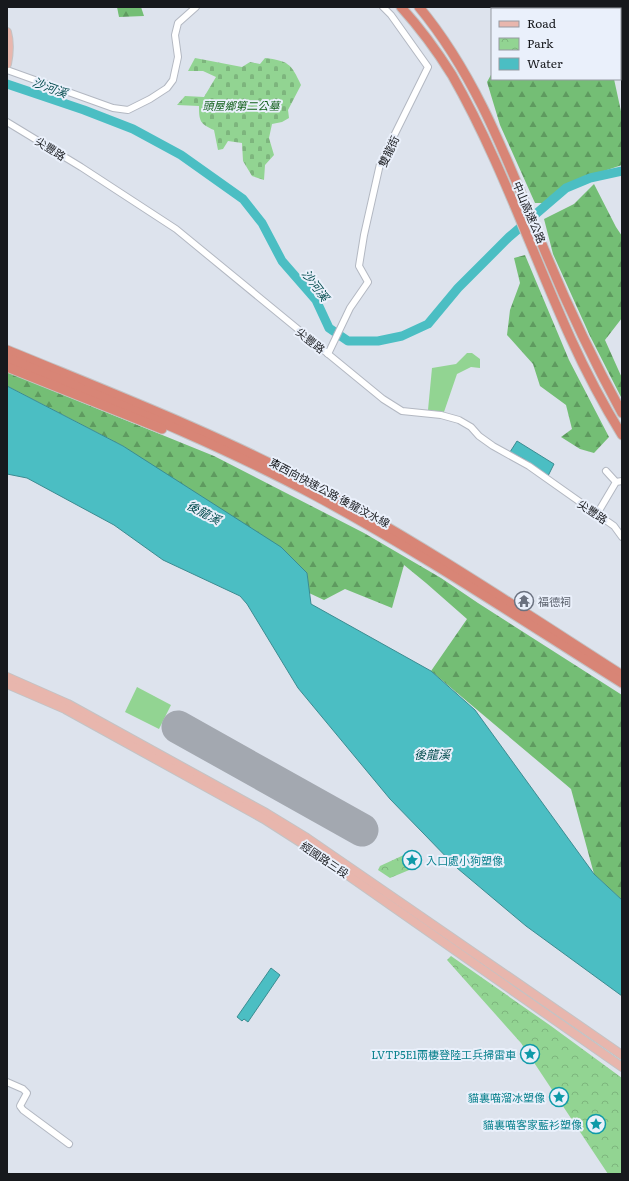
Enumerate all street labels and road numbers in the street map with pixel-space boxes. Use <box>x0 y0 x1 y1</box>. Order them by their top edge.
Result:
street label: 尖豐路 <box>33 132 69 164</box>
street label: 雙龍街 <box>374 133 402 169</box>
street label: 中山高速公路 <box>510 178 550 246</box>
street label: 尖豐路 <box>293 323 329 357</box>
street label: 東西向快速公路 後龍汶水線 <box>267 453 393 531</box>
street label: 尖豐路 <box>575 495 611 527</box>
street label: 經國路三段 <box>298 837 352 881</box>

